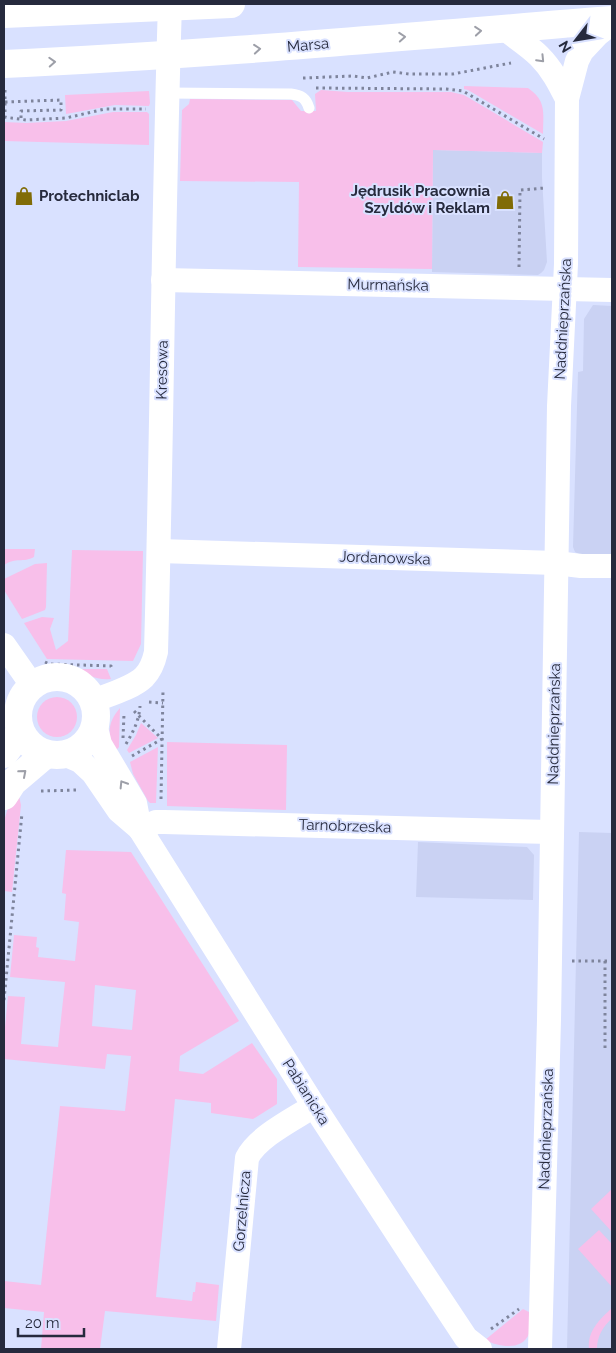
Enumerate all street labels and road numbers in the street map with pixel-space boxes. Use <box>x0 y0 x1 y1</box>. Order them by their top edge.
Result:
street label: Marsa <box>286 34 330 56</box>
street label: Naddnieprzańska <box>551 258 575 380</box>
street label: Murmańska <box>347 275 429 295</box>
street label: Kresowa <box>152 340 172 400</box>
street label: Jordanowska <box>339 547 431 569</box>
street label: Naddnieprzańska <box>544 663 564 785</box>
street label: Tarnobrzeska <box>298 815 392 837</box>
street label: Pabianicka <box>279 1056 333 1128</box>
street label: Naddnieprzańska <box>535 1068 557 1190</box>
street label: Gorzelnicza <box>230 1170 254 1252</box>

